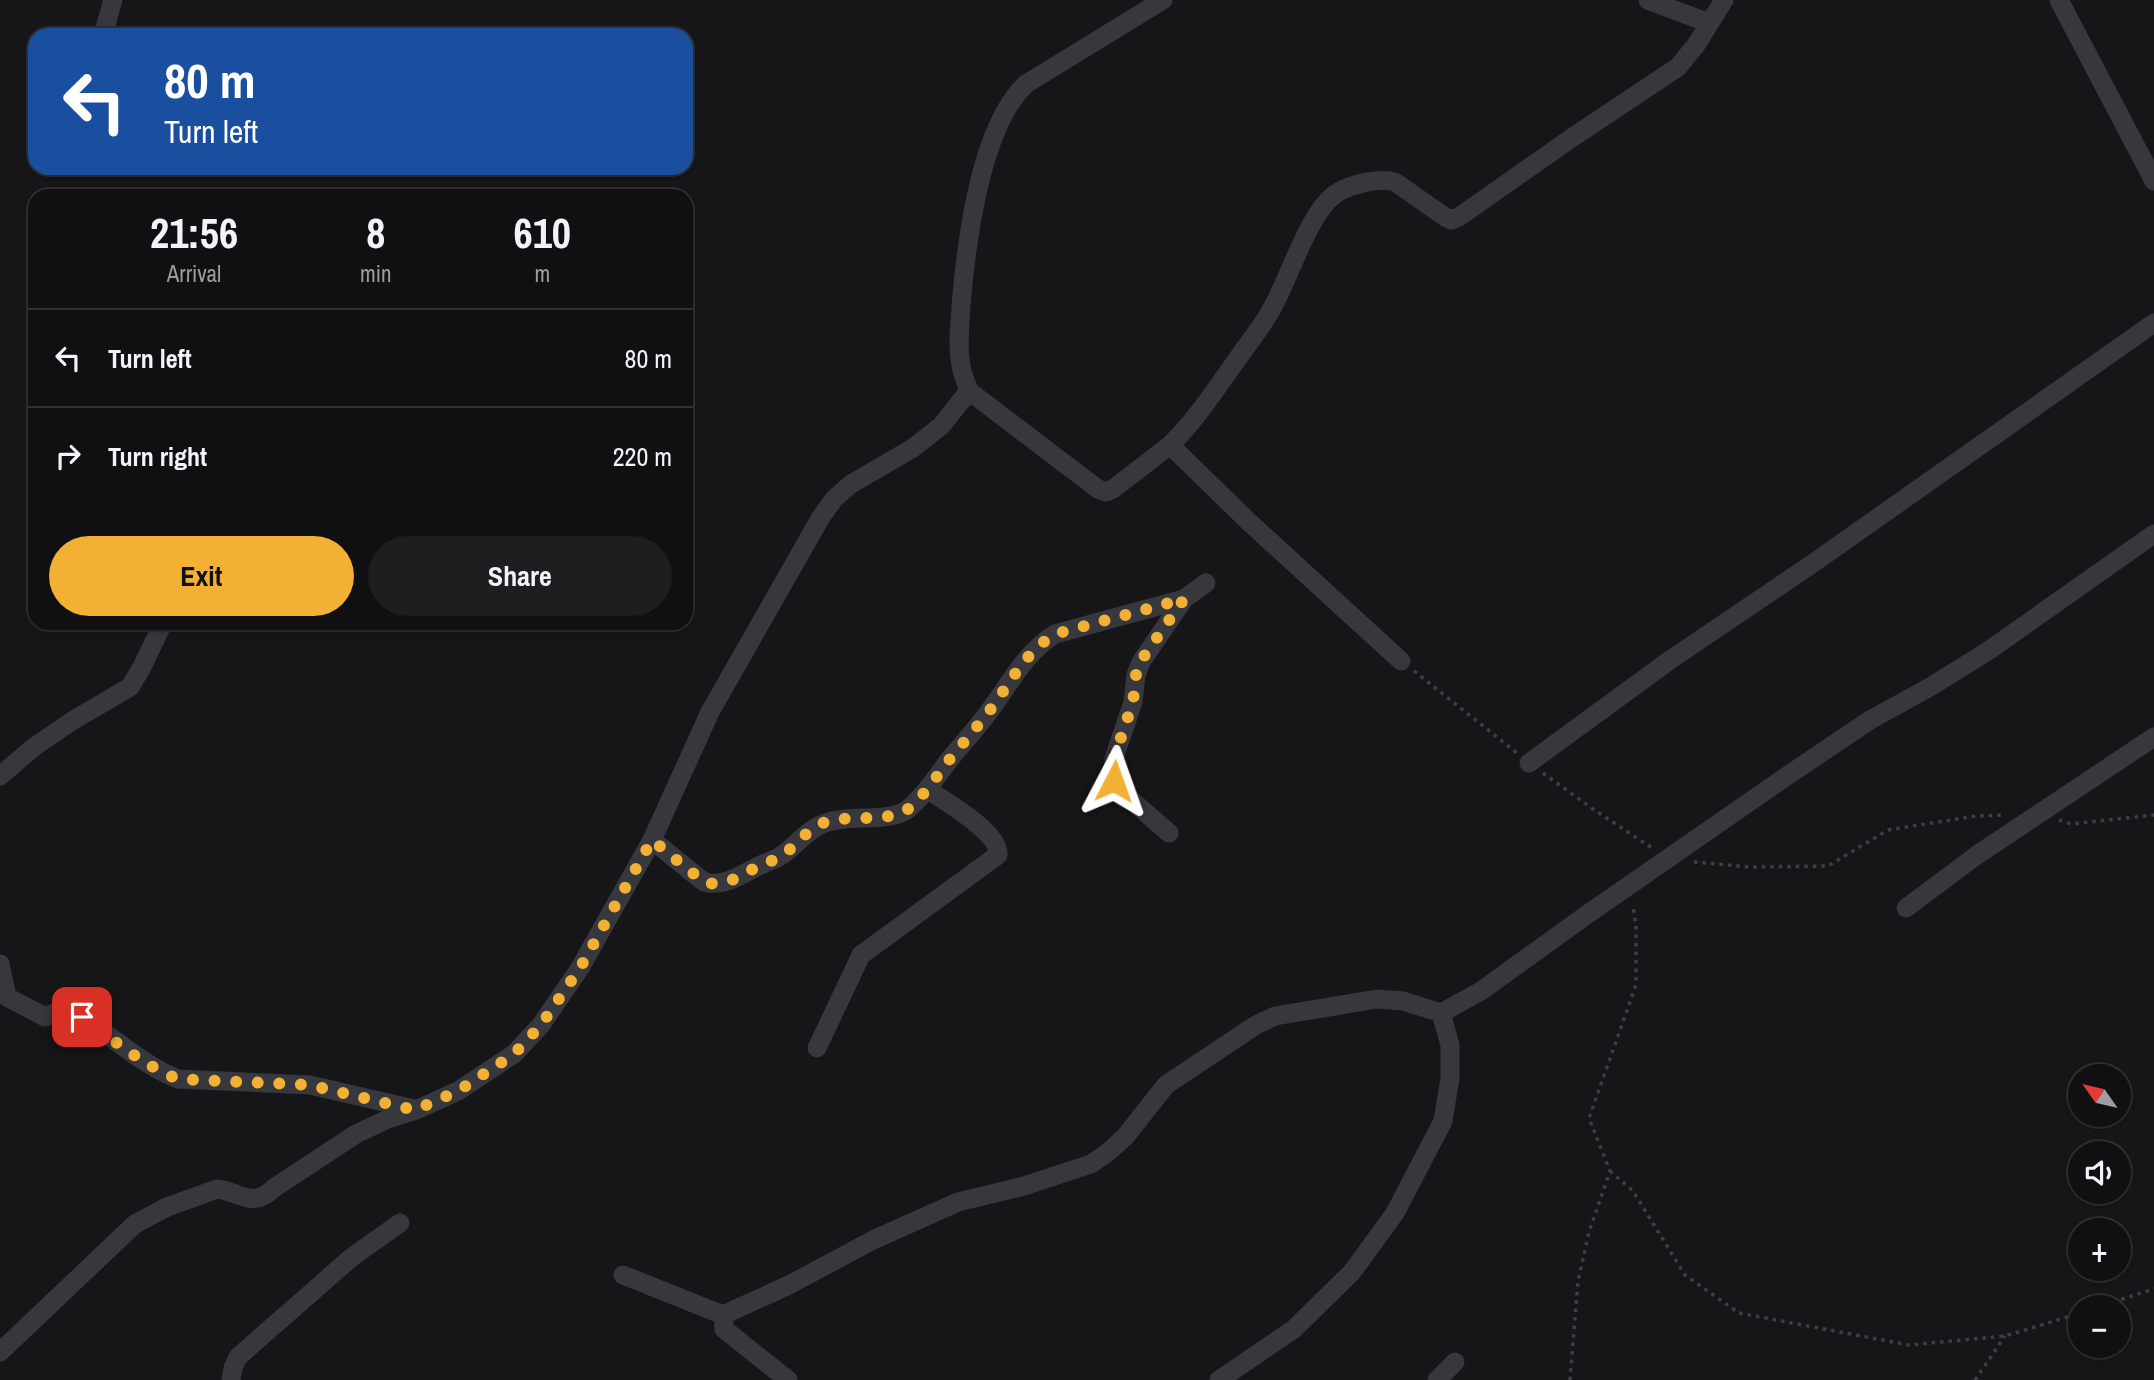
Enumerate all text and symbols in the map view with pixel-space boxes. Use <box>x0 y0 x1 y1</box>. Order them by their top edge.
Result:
text: 80 m <box>164 47 256 113</box>
icon: left <box>49 56 140 147</box>
text: Turn left <box>164 110 258 153</box>
text: 21:56 <box>150 205 238 261</box>
text: 8 <box>366 205 385 261</box>
text: 610 <box>514 205 571 261</box>
text: Arrival <box>167 258 221 289</box>
text: min <box>360 258 392 289</box>
text: m <box>534 258 550 289</box>
icon: left <box>49 339 87 377</box>
text: Turn left <box>108 341 192 376</box>
text: 80 m <box>625 341 672 376</box>
icon: right <box>49 437 87 475</box>
text: Turn right <box>108 439 207 474</box>
text: 220 m <box>613 439 672 474</box>
button: Exit <box>49 536 354 616</box>
button: Share <box>368 536 672 616</box>
position arrow <box>1077 744 1151 818</box>
pin <box>52 987 112 1047</box>
icon: arrive <box>63 998 101 1036</box>
north arrow <box>2068 1064 2132 1127</box>
map controls <box>2068 1064 2131 1358</box>
button: sound <box>2068 1141 2131 1204</box>
button: + <box>2068 1218 2131 1281</box>
button: − <box>2068 1295 2131 1358</box>

